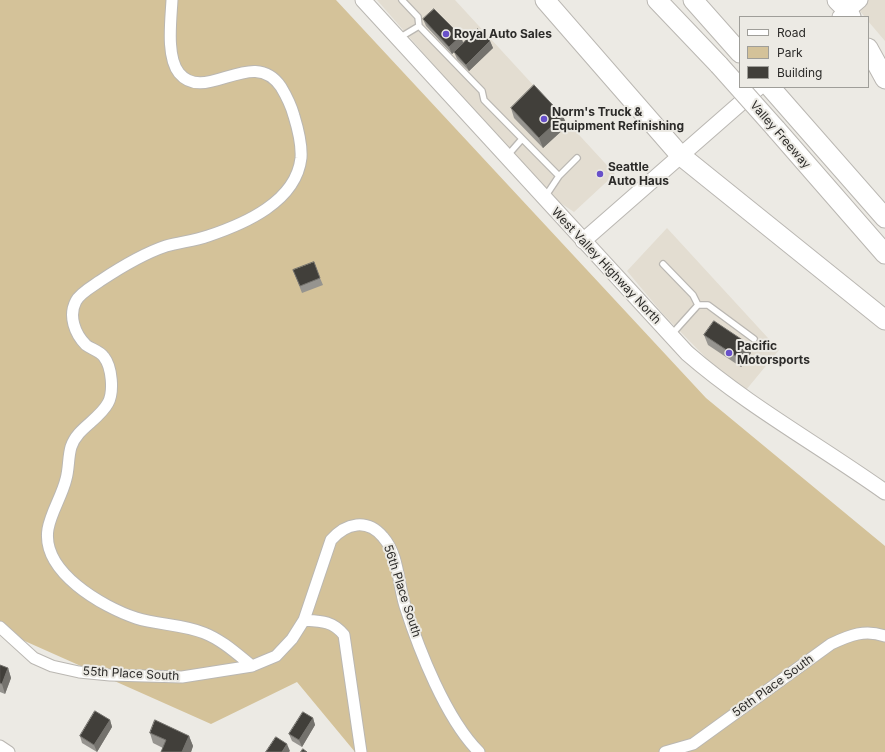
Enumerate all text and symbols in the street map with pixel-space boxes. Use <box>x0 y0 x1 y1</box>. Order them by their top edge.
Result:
legend <box>739 16 869 88</box>
text: Road <box>777 25 806 40</box>
place label: Royal Auto Sales <box>454 27 552 41</box>
marker: Royal Auto Sales <box>441 29 451 39</box>
text: Park <box>777 45 803 60</box>
text: Building <box>777 65 822 80</box>
street label: Valley Freeway <box>747 98 813 172</box>
place label: Norm's Truck & Equipment Refinishing <box>552 105 684 133</box>
marker: Norm's Truck & Equipment Refinishing <box>539 114 549 124</box>
place label: Seattle Auto Haus <box>608 160 669 188</box>
marker: Seattle Auto Haus <box>595 169 605 179</box>
street label: West Valley Highway North <box>548 205 664 327</box>
place label: Pacific Motorsports <box>737 339 810 367</box>
marker: Pacific Motorsports <box>724 348 734 358</box>
street label: 56th Place South <box>380 543 424 639</box>
street label: 56th Place South <box>730 652 816 720</box>
street label: 55th Place South <box>82 664 180 684</box>

